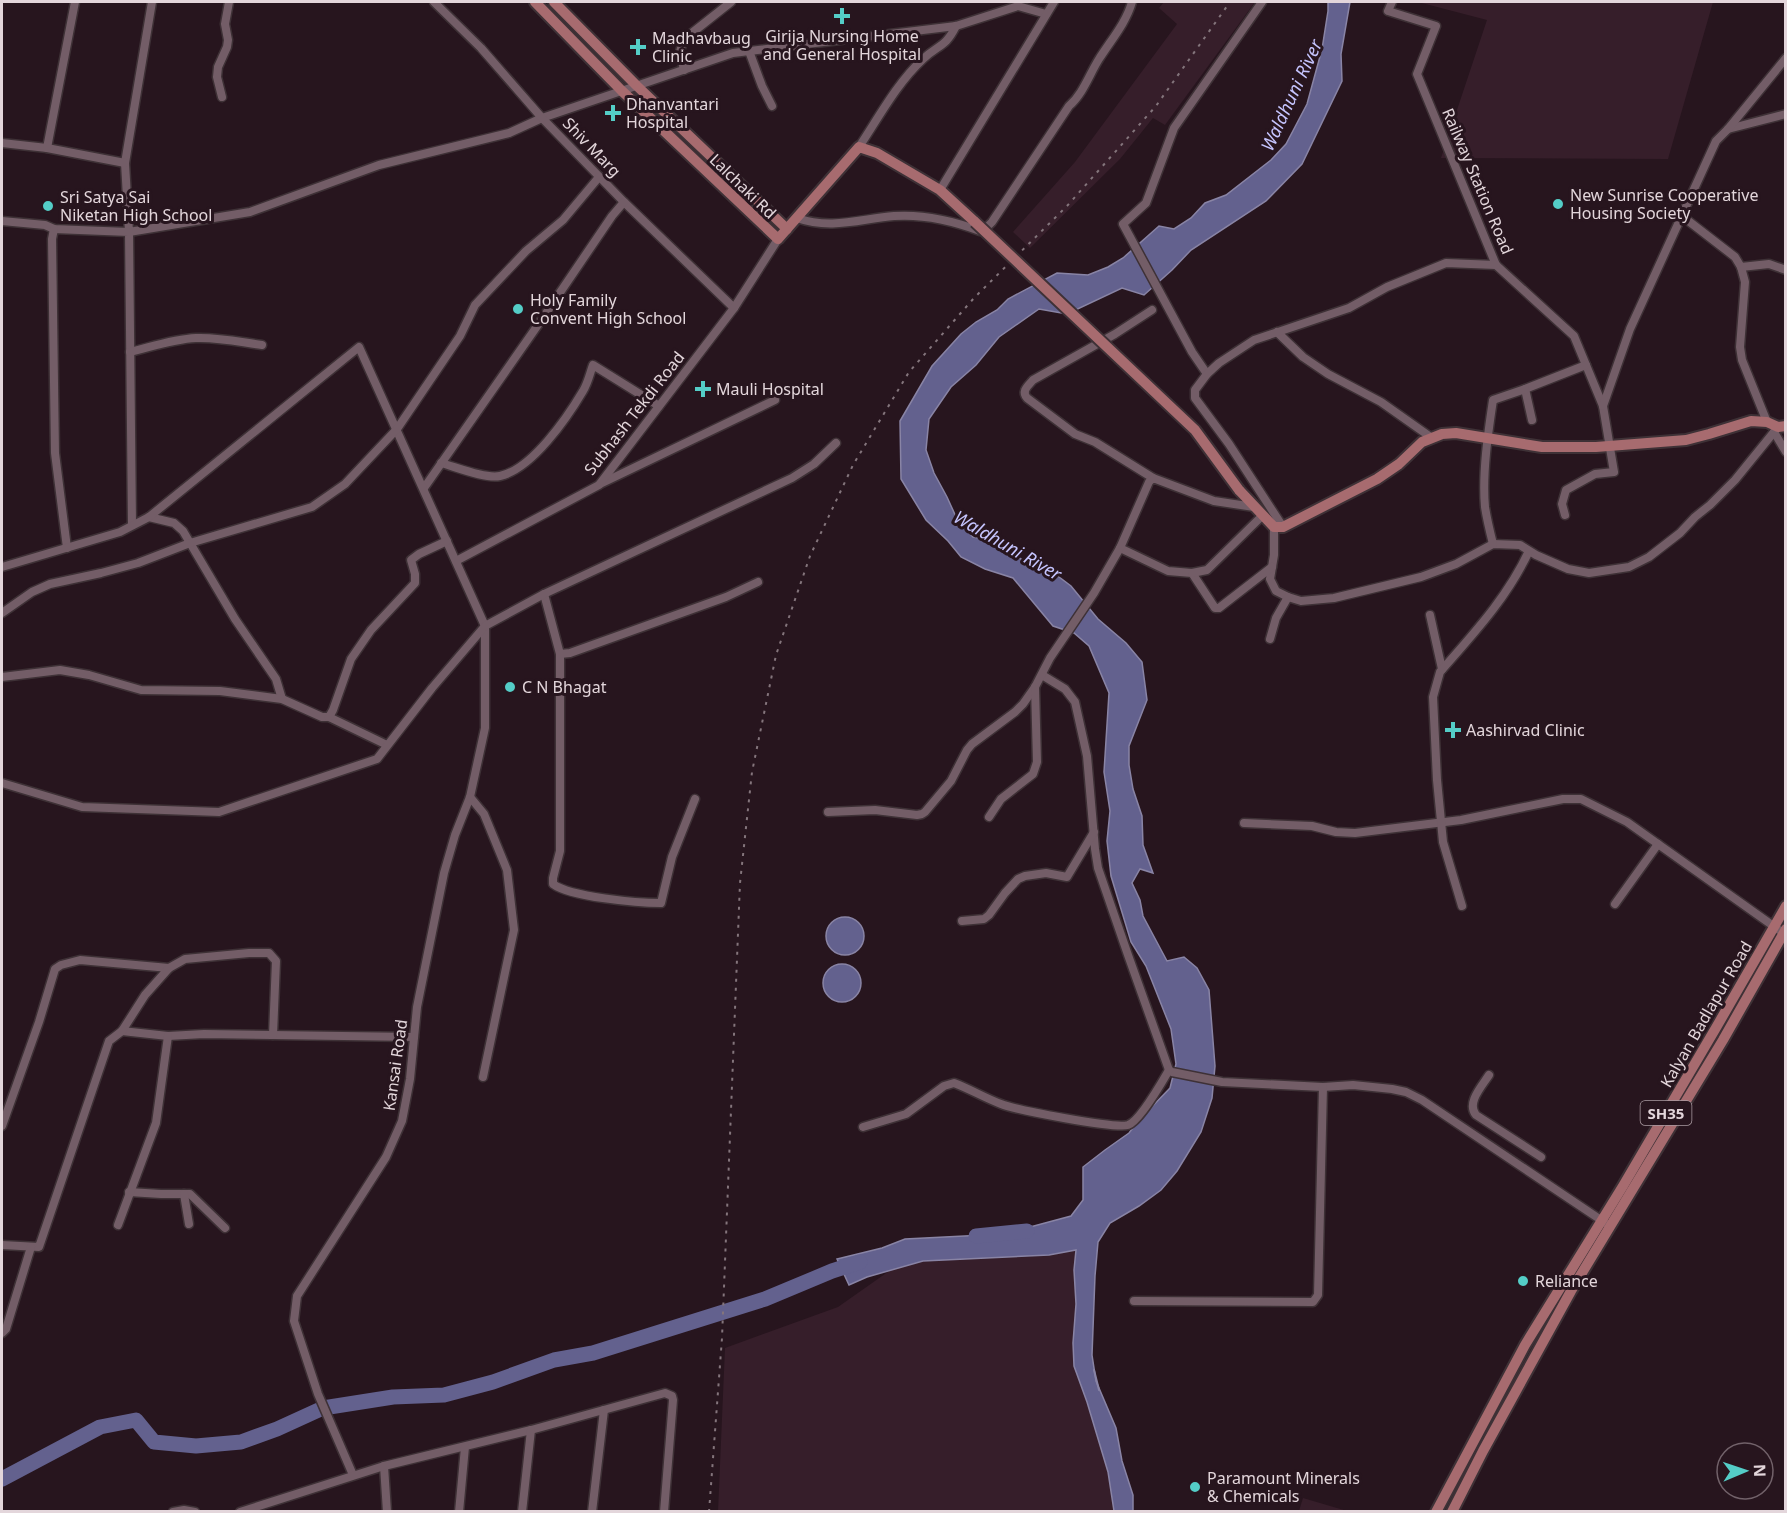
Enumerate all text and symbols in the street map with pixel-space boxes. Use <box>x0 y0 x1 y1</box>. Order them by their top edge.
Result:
marker: Girija Nursing Home and General Hospital <box>833 7 851 25</box>
place label: Girija Nursing Home and General Hospital <box>763 25 921 65</box>
place label: Madhavbaug Clinic <box>652 27 751 67</box>
water label: Waldhuni River <box>1255 35 1328 155</box>
marker: Madhavbaug Clinic <box>629 38 647 56</box>
place label: Dhanvantari Hospital <box>626 93 719 133</box>
marker: Dhanvantari Hospital <box>604 104 622 122</box>
street label: Railway Station Road <box>1437 105 1519 257</box>
street label: Shiv Marg <box>558 112 626 182</box>
street label: Lalchaki Rd <box>705 149 781 223</box>
place label: New Sunrise Cooperative Housing Society <box>1570 184 1758 224</box>
place label: Sri Satya Sai Niketan High School <box>60 186 212 226</box>
marker: New Sunrise Cooperative Housing Society <box>1551 197 1565 211</box>
marker: Sri Satya Sai Niketan High School <box>41 199 55 213</box>
place label: Holy Family Convent High School <box>530 289 686 329</box>
marker: Holy Family Convent High School <box>511 302 525 316</box>
street label: Subhash Tekdi Road <box>579 347 689 479</box>
place label: Mauli Hospital <box>716 378 824 400</box>
marker: Mauli Hospital <box>694 380 712 398</box>
water label: Waldhuni River <box>950 504 1067 586</box>
place label: C N Bhagat <box>522 676 607 698</box>
marker: C N Bhagat <box>503 680 517 694</box>
place label: Aashirvad Clinic <box>1466 719 1585 741</box>
marker: Aashirvad Clinic <box>1444 721 1462 739</box>
street label: Kalyan Badlapur Road <box>1655 937 1757 1091</box>
street label: Kansai Road <box>378 1018 412 1112</box>
road number: SH35 <box>1640 1101 1692 1125</box>
place label: Reliance <box>1535 1270 1598 1292</box>
marker: Reliance <box>1516 1274 1530 1288</box>
north arrow <box>1715 1441 1775 1501</box>
text: N <box>1749 1464 1771 1477</box>
place label: Paramount Minerals & Chemicals <box>1207 1467 1360 1507</box>
marker: Paramount Minerals & Chemicals <box>1188 1480 1202 1494</box>

